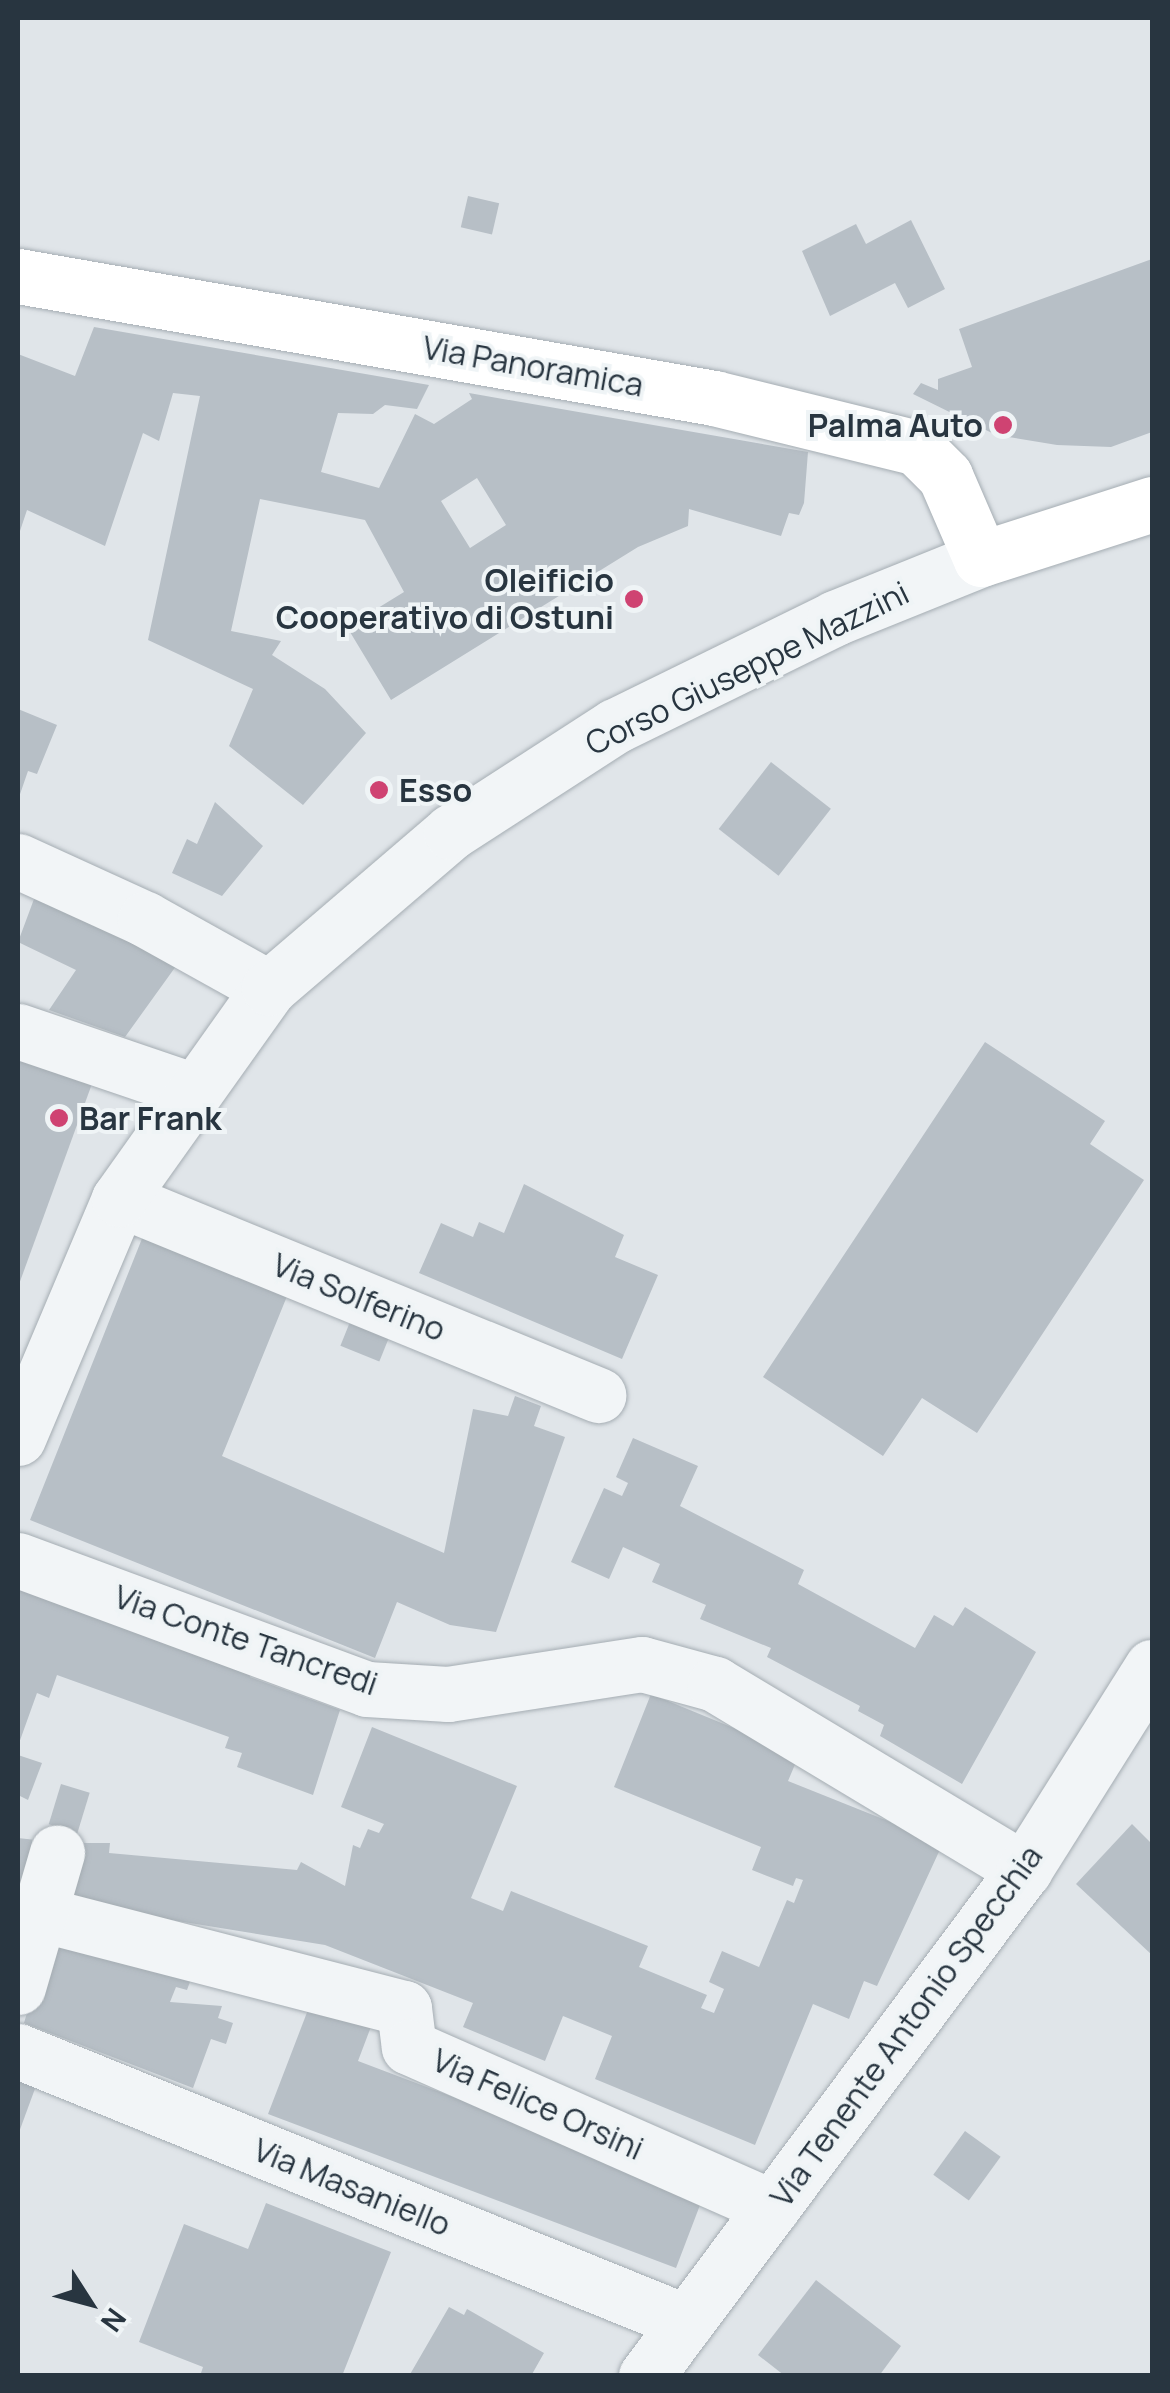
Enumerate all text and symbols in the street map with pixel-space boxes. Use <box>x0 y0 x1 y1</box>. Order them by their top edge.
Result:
street label: Via Panoramica <box>420 328 646 404</box>
place label: Palma Auto <box>808 406 983 444</box>
marker: Palma Auto <box>992 414 1014 436</box>
place label: Oleificio Cooperativo di Ostuni <box>276 562 614 637</box>
street label: Corso Giuseppe Mazzini <box>579 573 915 763</box>
marker: Oleificio Cooperativo di Ostuni <box>623 588 645 610</box>
place label: Esso <box>399 771 472 809</box>
marker: Esso <box>368 779 390 801</box>
place label: Bar Frank <box>79 1099 222 1137</box>
marker: Bar Frank <box>48 1107 70 1129</box>
street label: Via Solferino <box>267 1245 451 1349</box>
street label: Via Conte Tancredi <box>109 1577 383 1703</box>
street label: Via Tenente Antonio Specchia <box>762 1838 1050 2214</box>
street label: Via Felice Orsini <box>427 2040 649 2168</box>
street label: Via Masaniello <box>248 2130 456 2244</box>
north arrow <box>40 2253 140 2353</box>
text: N <box>93 2301 136 2340</box>

